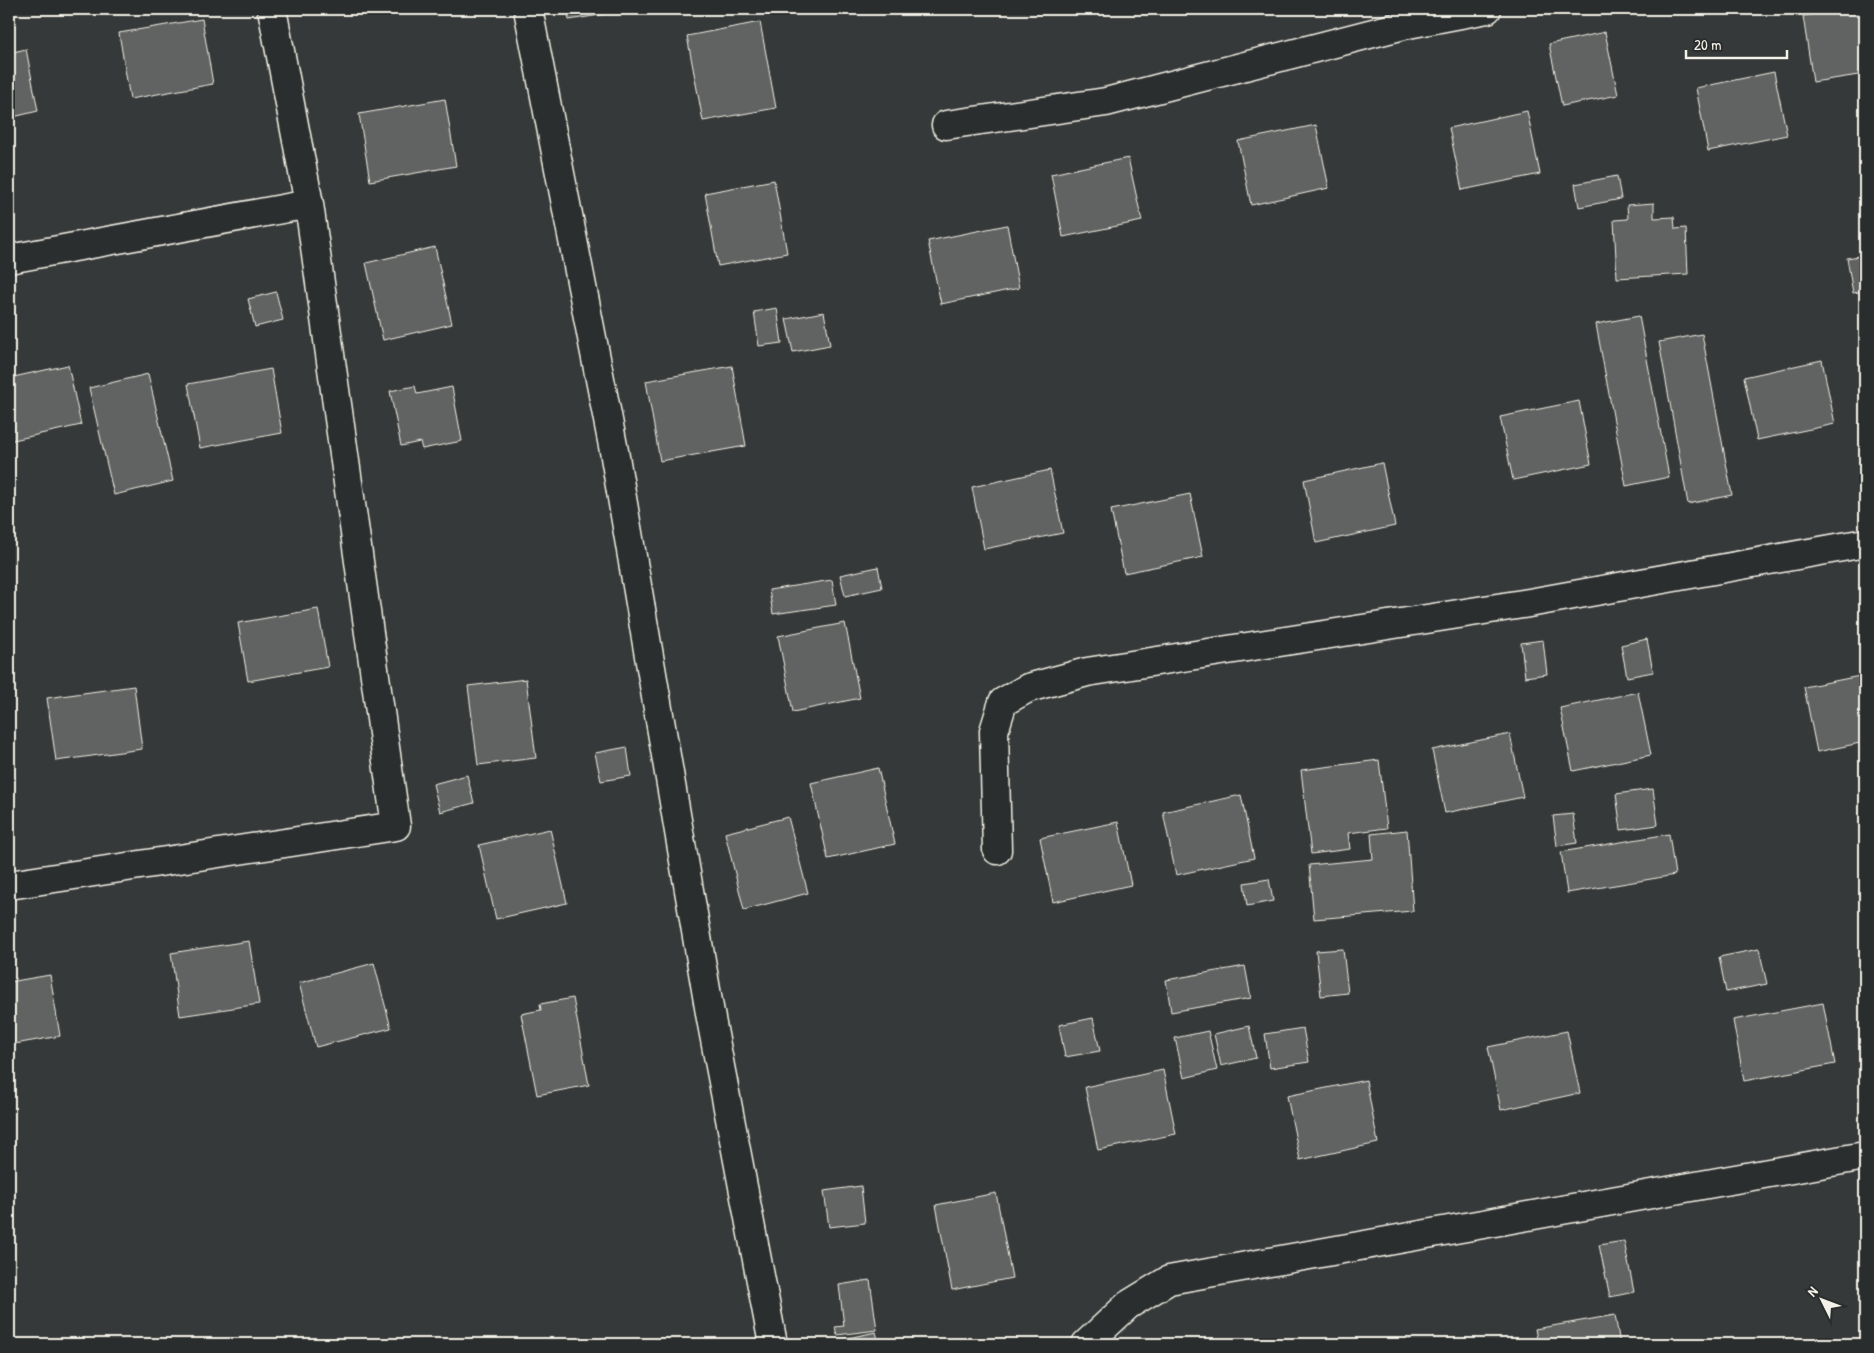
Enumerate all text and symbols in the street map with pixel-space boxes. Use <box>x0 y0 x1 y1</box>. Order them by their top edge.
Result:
scale bar <box>1686 28 1788 60</box>
text: 20 m <box>1694 34 1721 55</box>
north arrow <box>1796 1276 1846 1326</box>
text: N <box>1802 1281 1822 1300</box>

